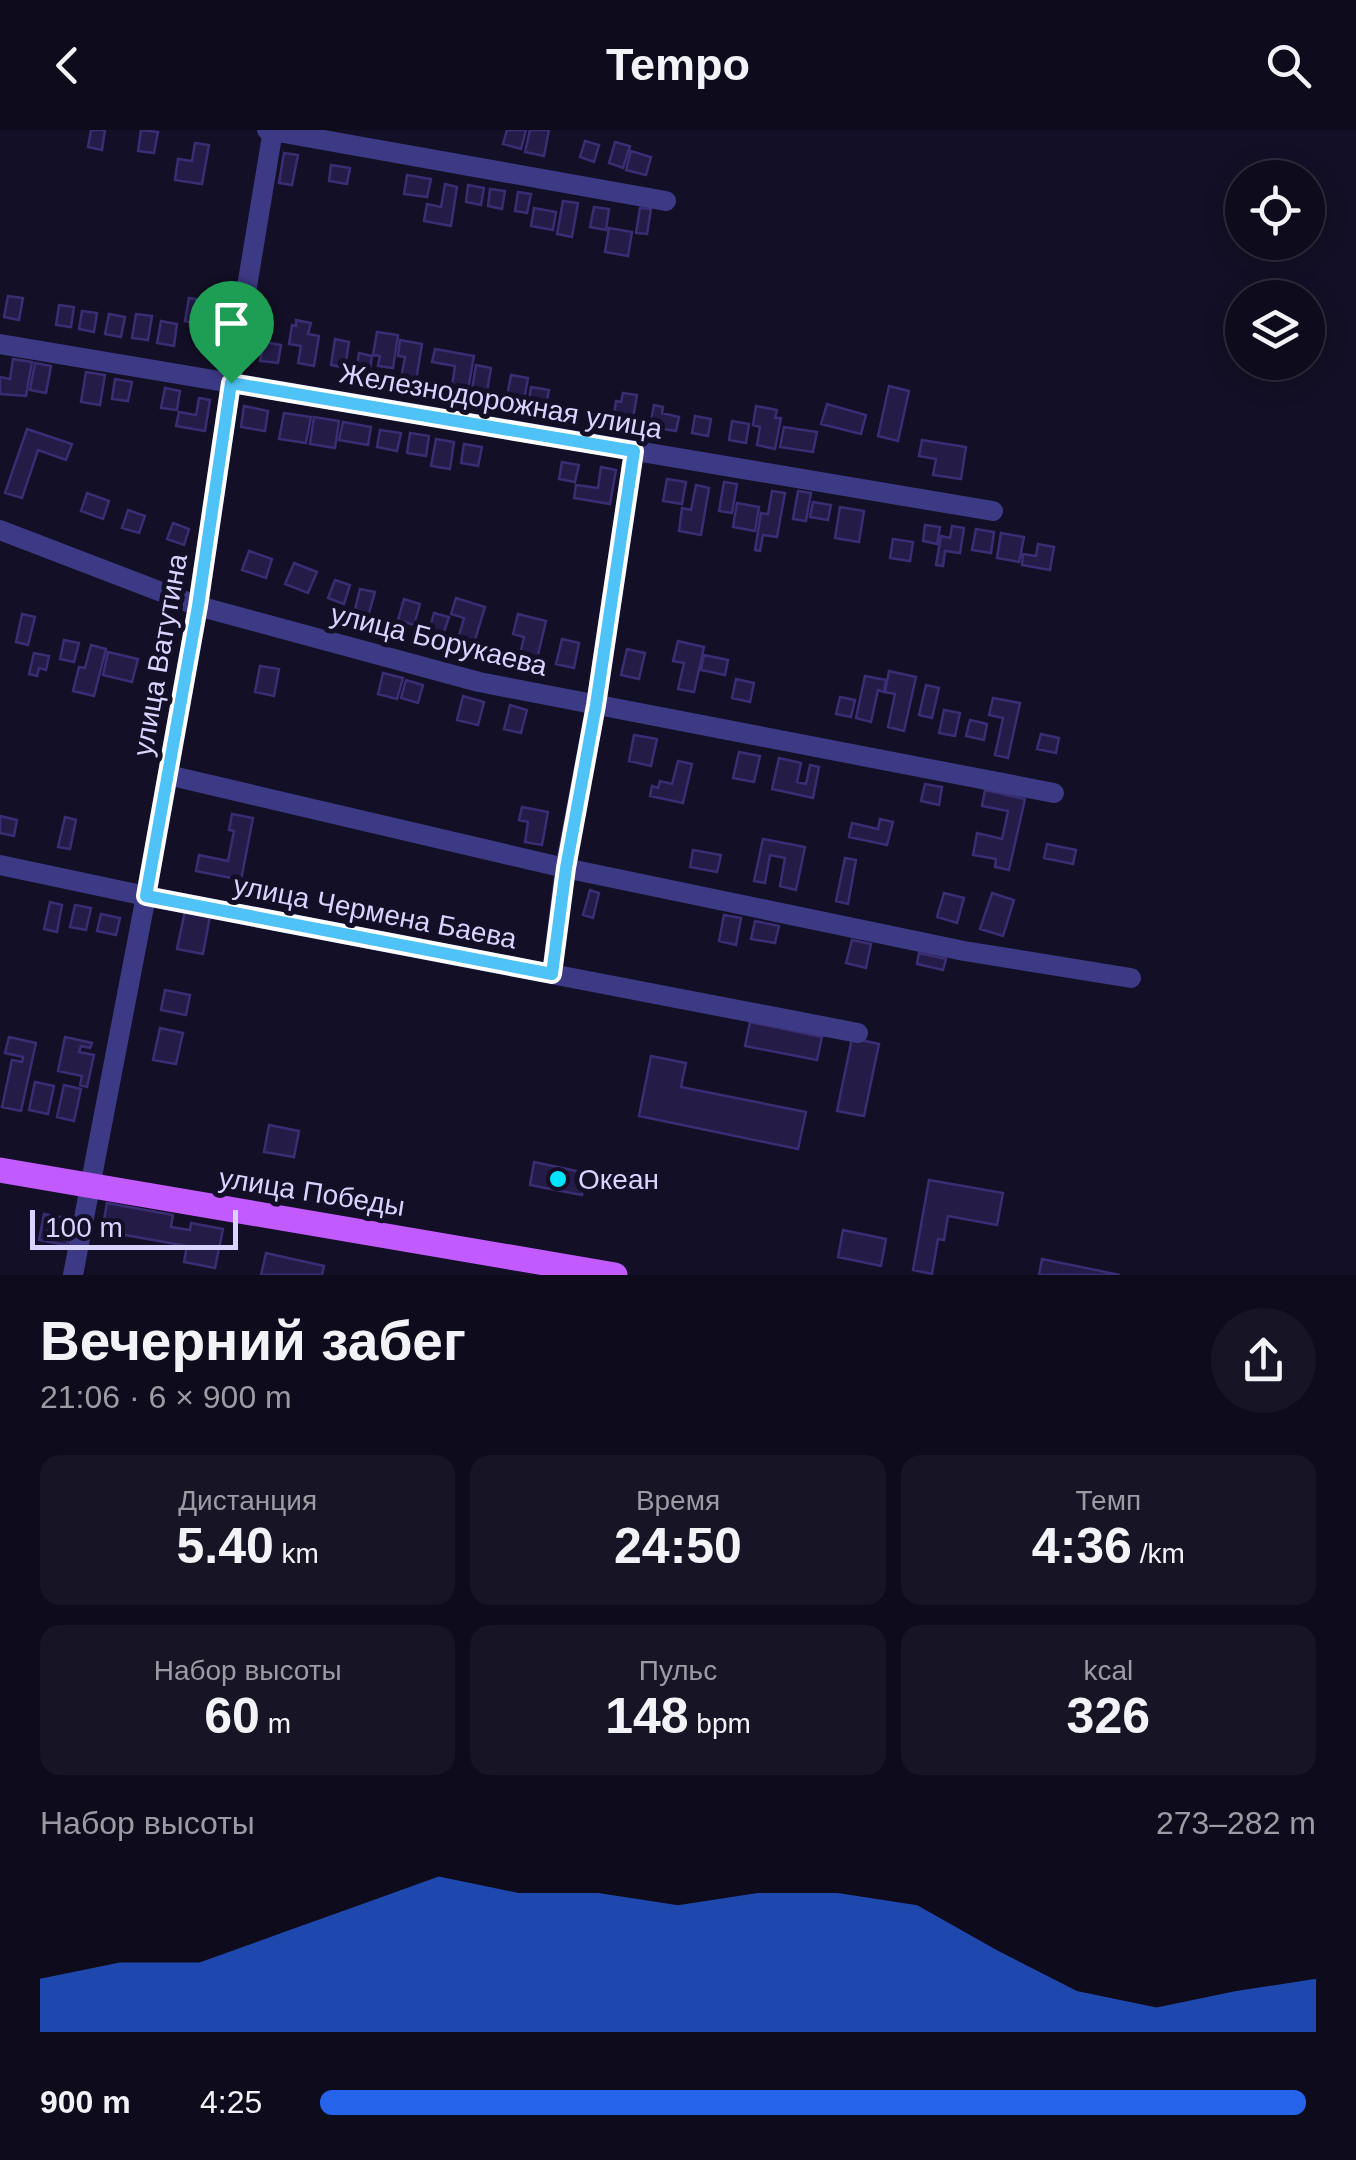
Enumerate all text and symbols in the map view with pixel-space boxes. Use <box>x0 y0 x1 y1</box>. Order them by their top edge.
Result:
icon: back <box>40 38 95 93</box>
icon: search <box>1261 38 1316 93</box>
text: Tempo <box>606 39 750 90</box>
map controls <box>1225 160 1325 380</box>
button: locate <box>1225 160 1325 260</box>
button: layers <box>1225 280 1325 380</box>
pin <box>189 281 274 384</box>
icon: arrive <box>204 296 259 351</box>
street label: Железнодорожная улица <box>337 357 665 445</box>
street label: улица Ватутина <box>127 551 193 759</box>
street label: улица Борукаева <box>327 598 551 682</box>
street label: улица Чермена Баева <box>231 869 520 955</box>
street label: улица Победы <box>217 1162 407 1222</box>
place label: Океан <box>578 1164 659 1195</box>
marker: Океан <box>547 1168 569 1190</box>
scale bar <box>30 1205 238 1250</box>
text: 100 m <box>45 1212 123 1243</box>
button: share <box>1211 1308 1316 1413</box>
text: Вечерний забег <box>40 1310 466 1372</box>
text: 21:06 · 6 × 900 m <box>40 1379 292 1415</box>
text: Дистанция <box>178 1485 317 1516</box>
text: Время <box>636 1485 720 1516</box>
text: Темп <box>1076 1485 1141 1516</box>
text: 5.40 <box>176 1518 274 1574</box>
text: 24:50 <box>614 1518 742 1574</box>
text: 4:36 <box>1032 1518 1132 1574</box>
text: km <box>274 1538 319 1569</box>
text: /km <box>1132 1538 1185 1569</box>
text: Набор высоты <box>154 1655 342 1686</box>
text: Пульс <box>639 1655 717 1686</box>
text: kcal <box>1083 1655 1133 1686</box>
text: 60 <box>204 1688 260 1744</box>
text: 148 <box>605 1688 689 1744</box>
text: 326 <box>1067 1688 1150 1744</box>
text: m <box>260 1708 291 1739</box>
text: bpm <box>689 1708 751 1739</box>
text: Набор высоты <box>40 1805 255 1841</box>
text: 273–282 m <box>1156 1805 1316 1841</box>
text: 900 m <box>40 2084 131 2120</box>
text: 4:25 <box>200 2084 262 2120</box>

